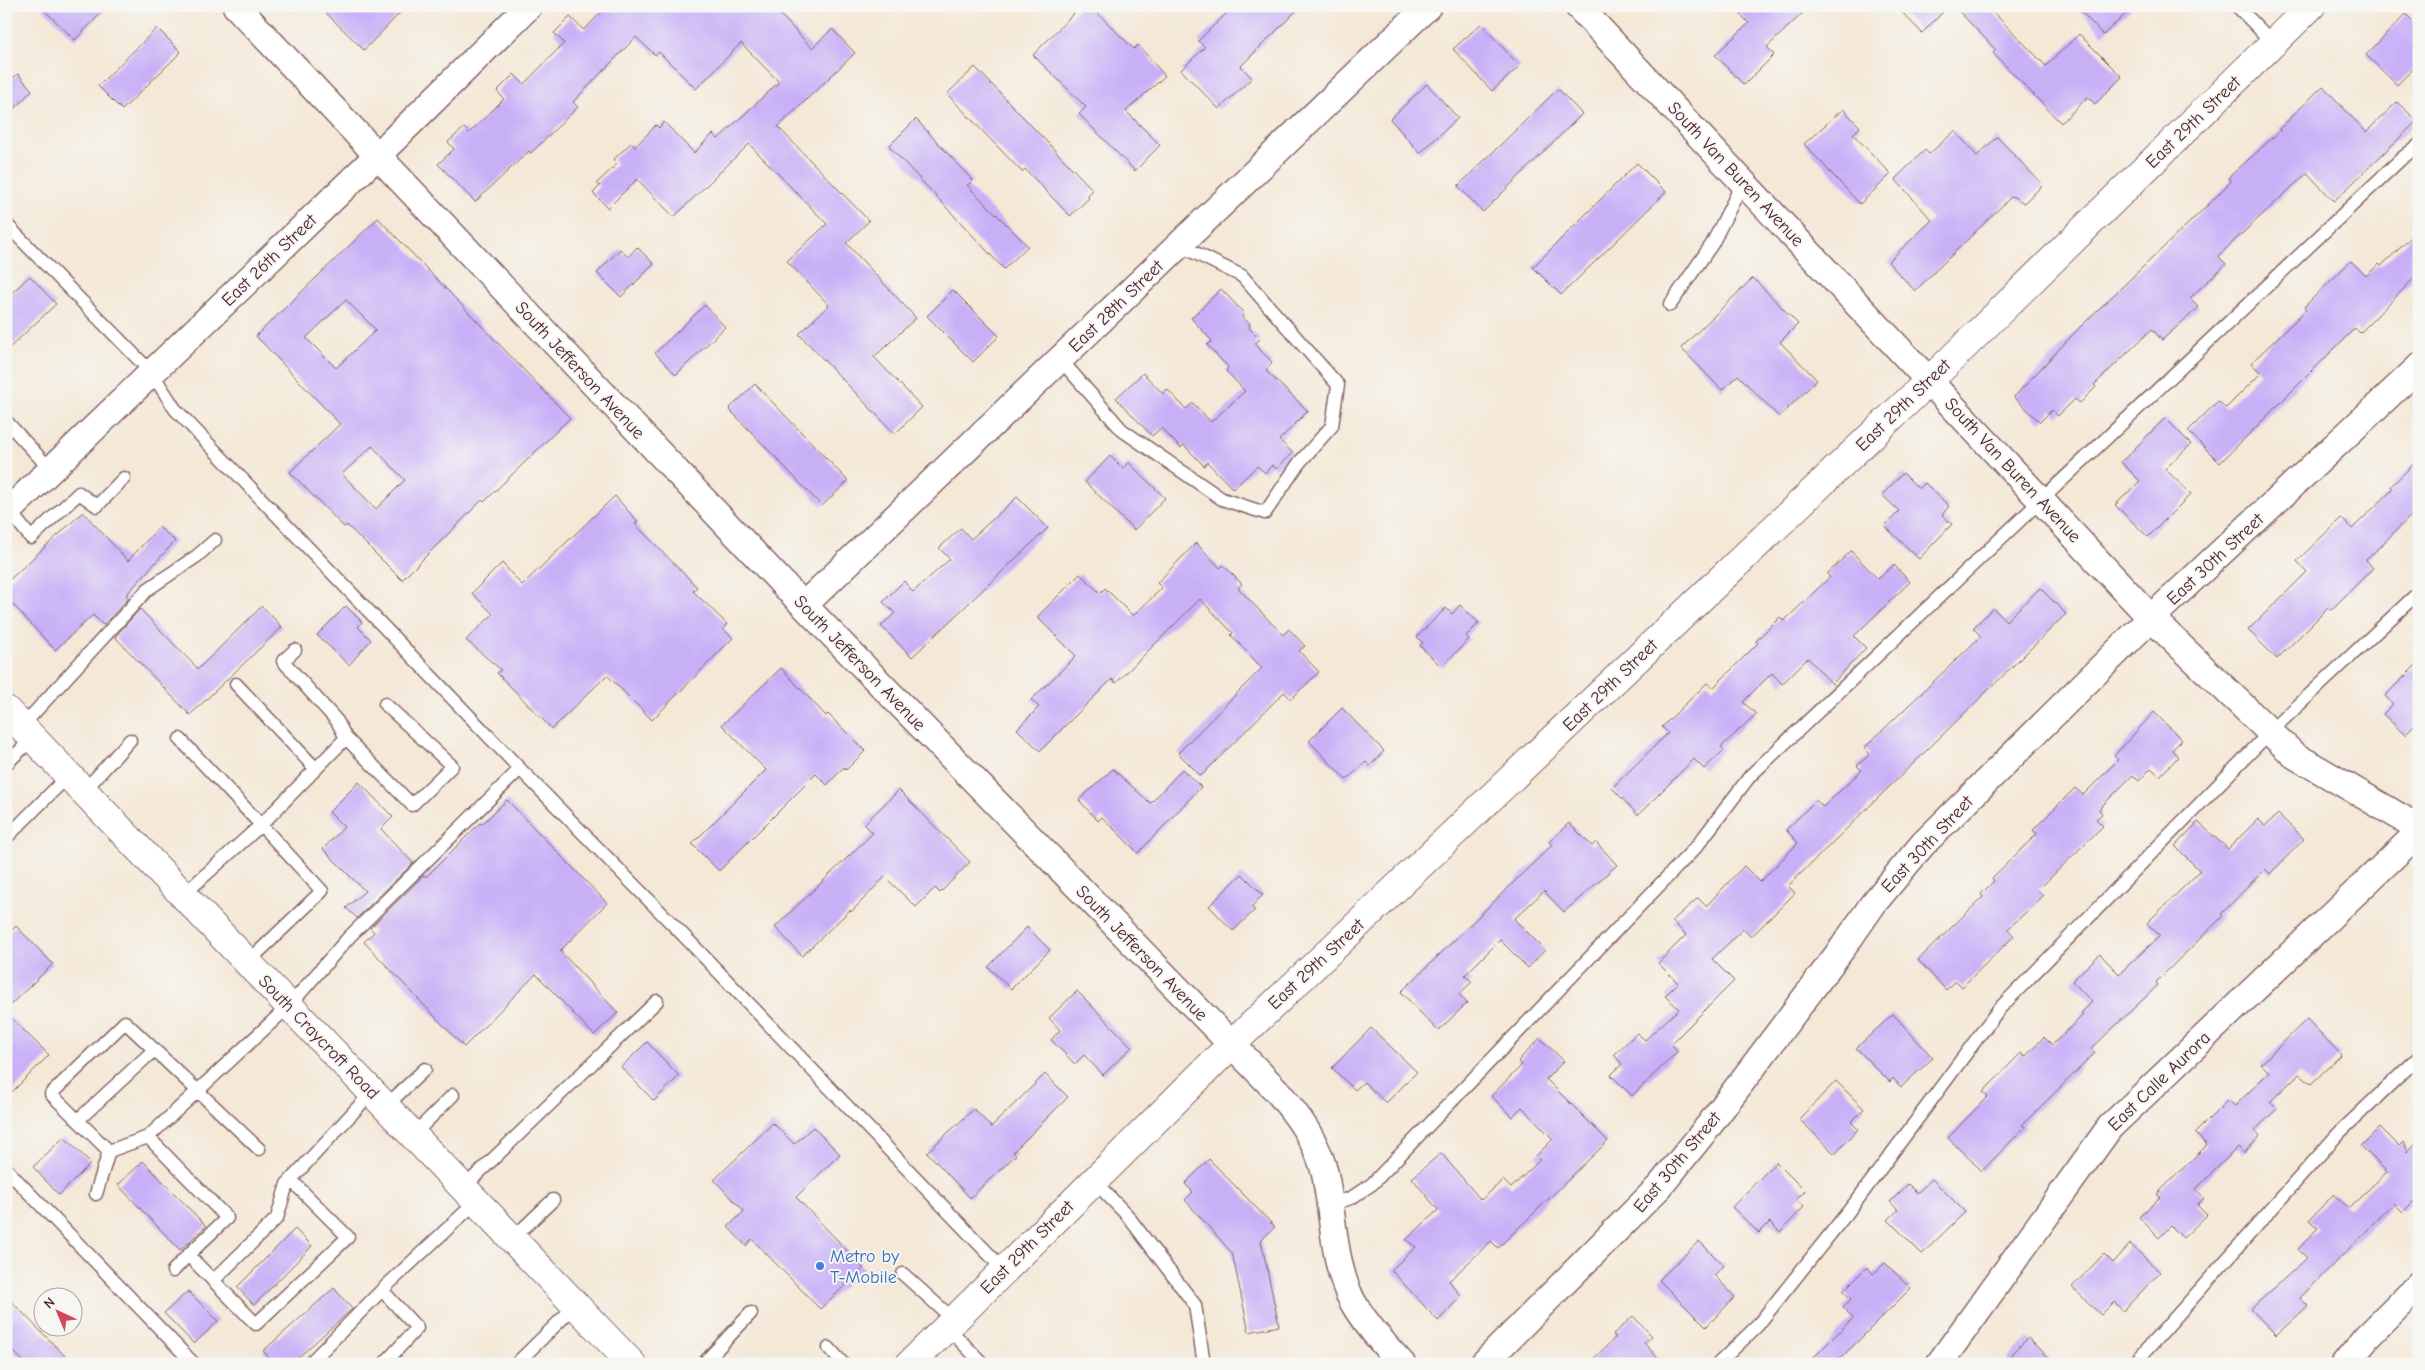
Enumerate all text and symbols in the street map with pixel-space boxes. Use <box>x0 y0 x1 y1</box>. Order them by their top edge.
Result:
street label: East 29th Street <box>2142 71 2246 173</box>
street label: South Van Buren Avenue <box>1663 98 1808 251</box>
street label: East 26th Street <box>218 209 322 311</box>
street label: East 28th Street <box>1065 255 1169 357</box>
street label: South Jefferson Avenue <box>510 297 649 443</box>
street label: East 29th Street <box>1852 354 1956 456</box>
street label: South Van Buren Avenue <box>1940 394 2085 547</box>
street label: East 30th Street <box>2163 509 2269 610</box>
street label: South Jefferson Avenue <box>789 591 930 735</box>
street label: East 29th Street <box>1559 634 1663 736</box>
street label: East 30th Street <box>1877 791 1978 897</box>
street label: South Jefferson Avenue <box>1071 881 1212 1025</box>
street label: East 29th Street <box>1264 914 1369 1014</box>
street label: South Craycroft Road <box>254 971 383 1104</box>
street label: East Calle Aurora <box>2104 1027 2215 1136</box>
street label: East 30th Street <box>1629 1107 1726 1217</box>
street label: East 29th Street <box>976 1196 1079 1298</box>
place label: Metro by T-Mobile <box>830 1246 900 1288</box>
marker: Metro by T-Mobile <box>814 1260 826 1272</box>
north arrow <box>32 1288 82 1338</box>
text: N <box>40 1294 59 1312</box>

